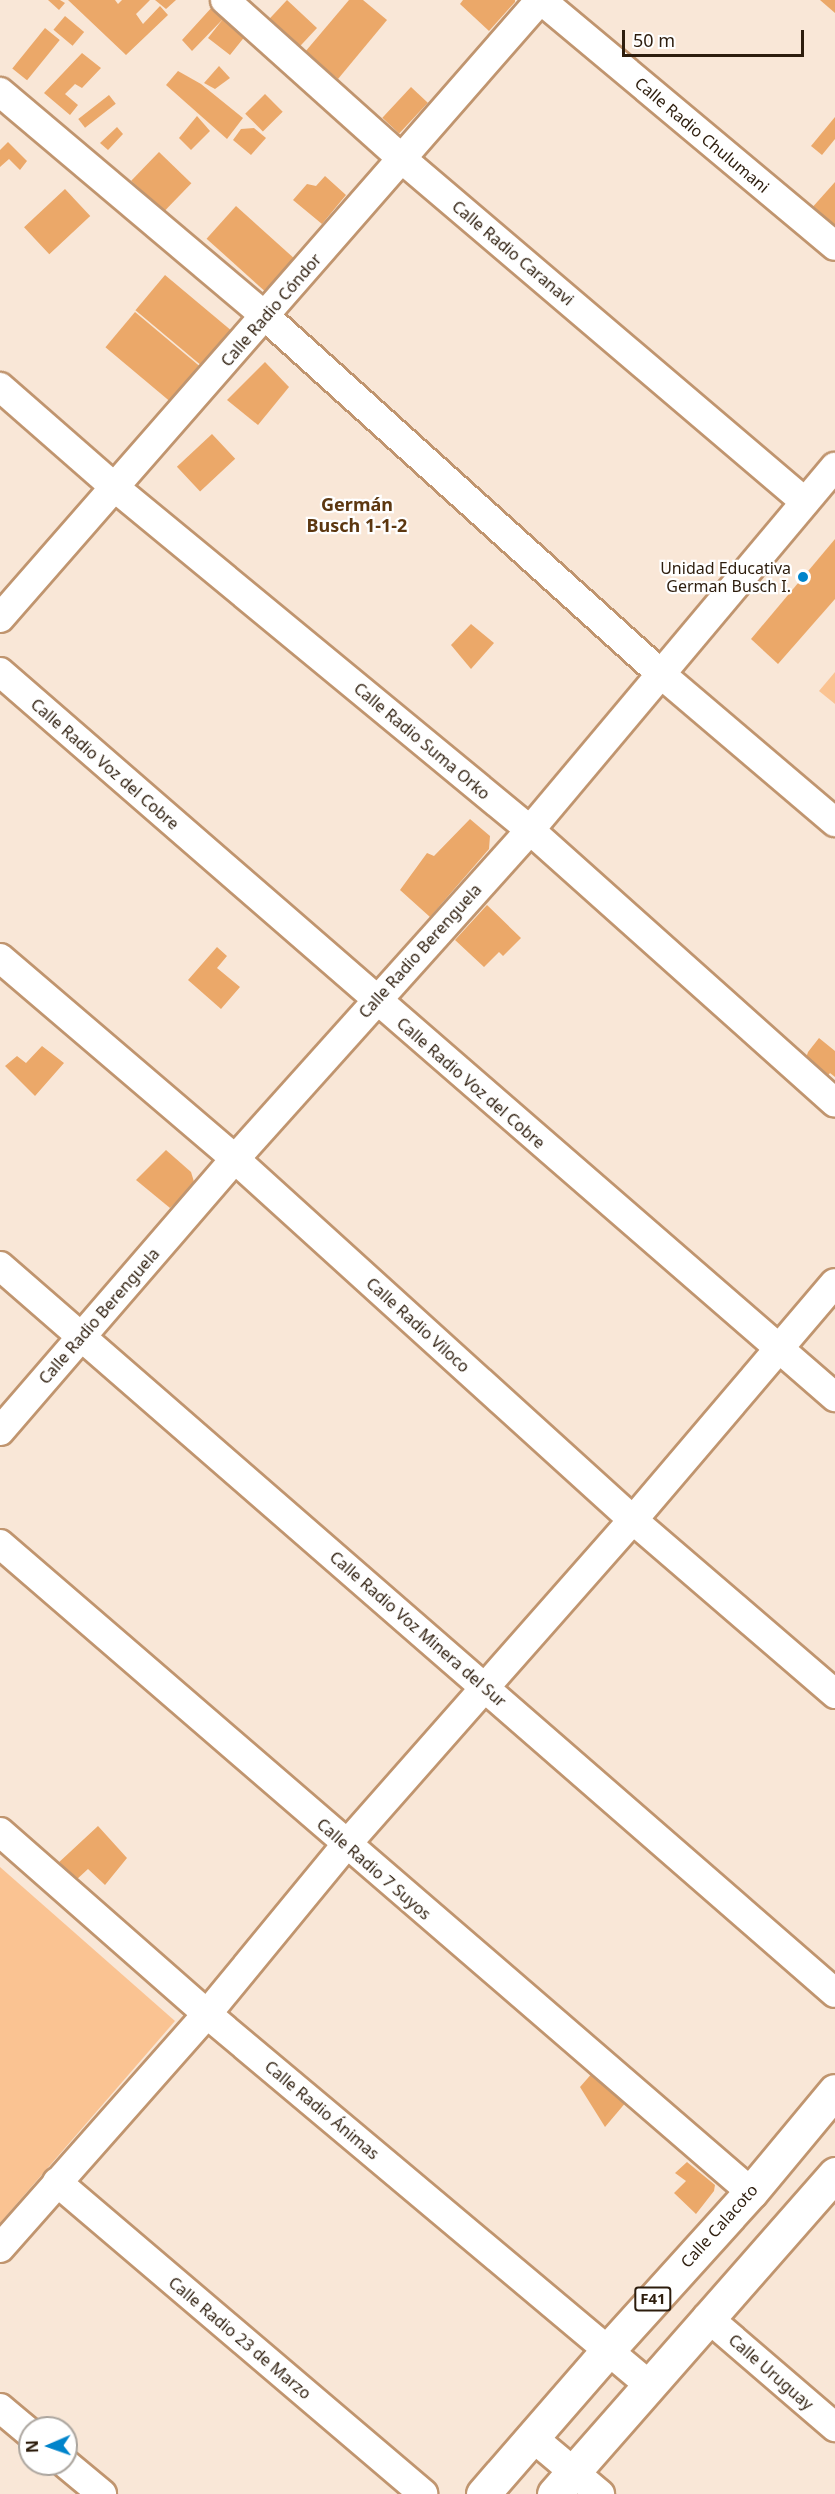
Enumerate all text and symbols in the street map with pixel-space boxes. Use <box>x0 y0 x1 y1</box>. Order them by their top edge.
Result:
scale bar <box>625 18 806 56</box>
text: 50 m <box>633 28 675 52</box>
street label: Calle Radio Chulumani <box>631 73 773 197</box>
street label: Calle Radio Caranavi <box>448 197 578 309</box>
street label: Calle Radio Cóndor <box>217 250 325 370</box>
district label: Germán Busch 1-1-2 <box>307 494 407 536</box>
place label: Unidad Educativa German Busch I. <box>660 558 791 596</box>
marker: Unidad Educativa German Busch I. <box>796 570 810 584</box>
street label: Calle Radio Suma Orko <box>350 679 494 803</box>
street label: Calle Radio Voz del Cobre <box>27 694 183 834</box>
street label: Calle Radio Berenguela <box>355 880 485 1022</box>
street label: Calle Radio Voz del Cobre <box>393 1013 549 1153</box>
street label: Calle Radio Berenguela <box>35 1244 163 1388</box>
street label: Calle Radio Viloco <box>362 1274 474 1376</box>
street label: Calle Radio Voz Minera del Sur <box>326 1547 510 1711</box>
street label: Calle Radio 7 Suyos <box>313 1814 435 1924</box>
street label: Calle Radio Ánimas <box>261 2057 383 2163</box>
street label: Calle Calacoto <box>677 2180 761 2272</box>
street label: Calle Radio 23 de Marzo <box>165 2273 315 2403</box>
road number: F41 <box>634 2287 672 2311</box>
street label: Calle Uruguay <box>725 2330 817 2414</box>
north arrow <box>18 2416 78 2476</box>
text: N <box>21 2440 43 2453</box>

